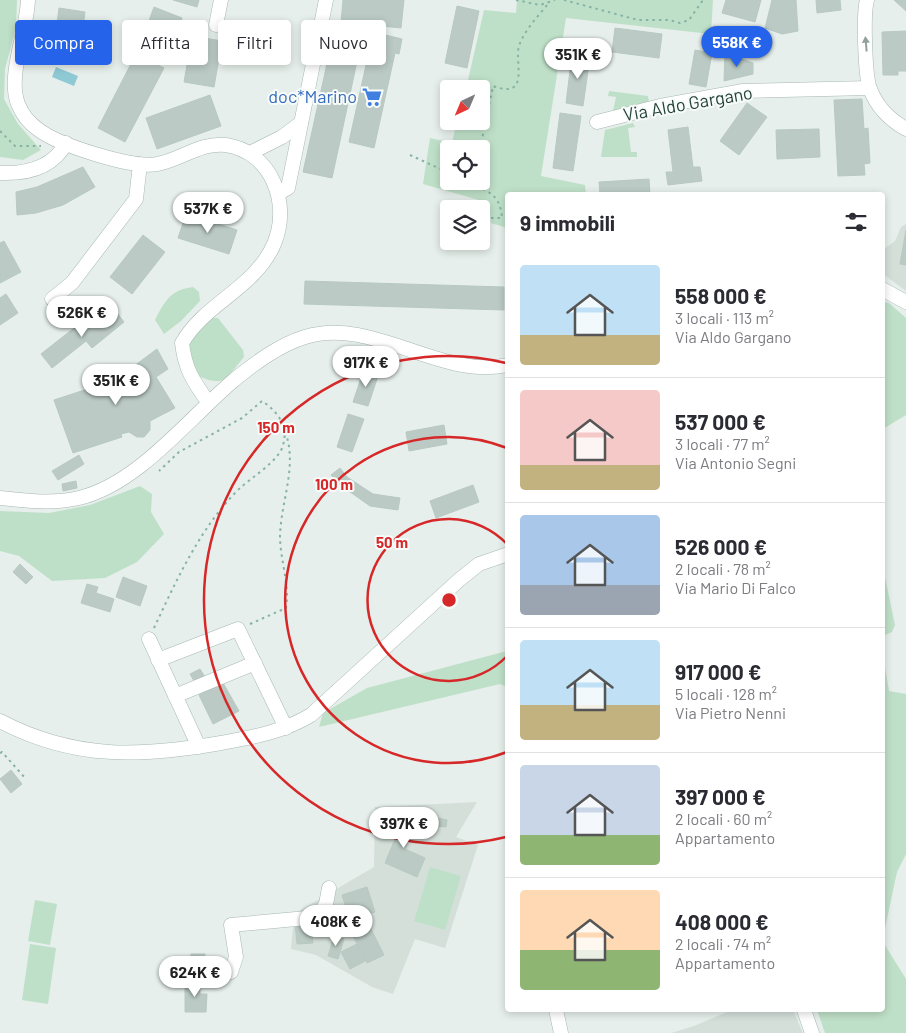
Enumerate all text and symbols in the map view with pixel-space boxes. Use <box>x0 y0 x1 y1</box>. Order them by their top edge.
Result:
chip: Compra <box>15 20 112 65</box>
chip: Affitta <box>122 20 208 65</box>
chip: Filtri <box>218 20 291 65</box>
chip: Nuovo <box>301 20 386 65</box>
pin: 558K € <box>696 26 778 68</box>
text: 558K € <box>712 32 762 51</box>
one-way arrow <box>862 36 870 52</box>
pin: 351K € <box>537 38 619 80</box>
text: 351K € <box>555 44 601 63</box>
north arrow <box>440 80 490 130</box>
map controls <box>440 80 490 250</box>
street label: Via Aldo Gargano <box>621 81 754 125</box>
place label: doc*Marino <box>268 85 357 107</box>
supermarket icon: doc*Marino <box>361 86 383 108</box>
button: locate <box>440 140 490 190</box>
pin: 537K € <box>167 192 249 234</box>
text: 537K € <box>184 198 232 217</box>
button: layers <box>440 200 490 250</box>
icon: filters <box>842 208 870 236</box>
text: 9 immobili <box>520 210 615 235</box>
text: 558 000 € <box>675 283 767 308</box>
icon: home <box>560 285 620 345</box>
pin: 526K € <box>41 296 123 338</box>
text: 526K € <box>57 302 107 321</box>
text: 3 locali · 113 m² <box>675 308 774 327</box>
text: Via Aldo Gargano <box>675 327 791 346</box>
pin: 917K € <box>325 346 407 388</box>
text: 917K € <box>343 352 389 371</box>
pin: 351K € <box>75 364 157 406</box>
text: 351K € <box>93 370 139 389</box>
text: 537 000 € <box>675 409 766 434</box>
icon: home <box>560 410 620 470</box>
text: 150 m <box>257 418 295 436</box>
text: 3 locali · 77 m² <box>675 434 770 453</box>
text: Via Antonio Segni <box>675 453 796 472</box>
text: 100 m <box>315 475 353 493</box>
text: 50 m <box>376 533 408 551</box>
text: 526 000 € <box>675 534 767 559</box>
icon: home <box>560 535 620 595</box>
text: 2 locali · 78 m² <box>675 559 771 578</box>
text: Via Mario Di Falco <box>675 578 796 597</box>
centre of rings <box>440 591 458 609</box>
text: 917 000 € <box>675 659 761 684</box>
icon: home <box>560 660 620 720</box>
text: 5 locali · 128 m² <box>675 684 777 703</box>
text: Via Pietro Nenni <box>675 703 786 722</box>
text: 397 000 € <box>675 784 766 809</box>
icon: home <box>560 785 620 845</box>
pin: 397K € <box>363 806 445 849</box>
text: 2 locali · 60 m² <box>675 809 772 828</box>
text: 397K € <box>380 813 428 832</box>
text: Appartamento <box>675 828 775 847</box>
pin: 408K € <box>295 904 377 947</box>
text: 408 000 € <box>675 909 769 934</box>
icon: home <box>560 910 620 970</box>
text: 408K € <box>311 911 361 930</box>
text: 2 locali · 74 m² <box>675 934 771 953</box>
text: Appartamento <box>675 953 775 972</box>
pin: 624K € <box>154 956 236 998</box>
text: 624K € <box>170 962 220 981</box>

